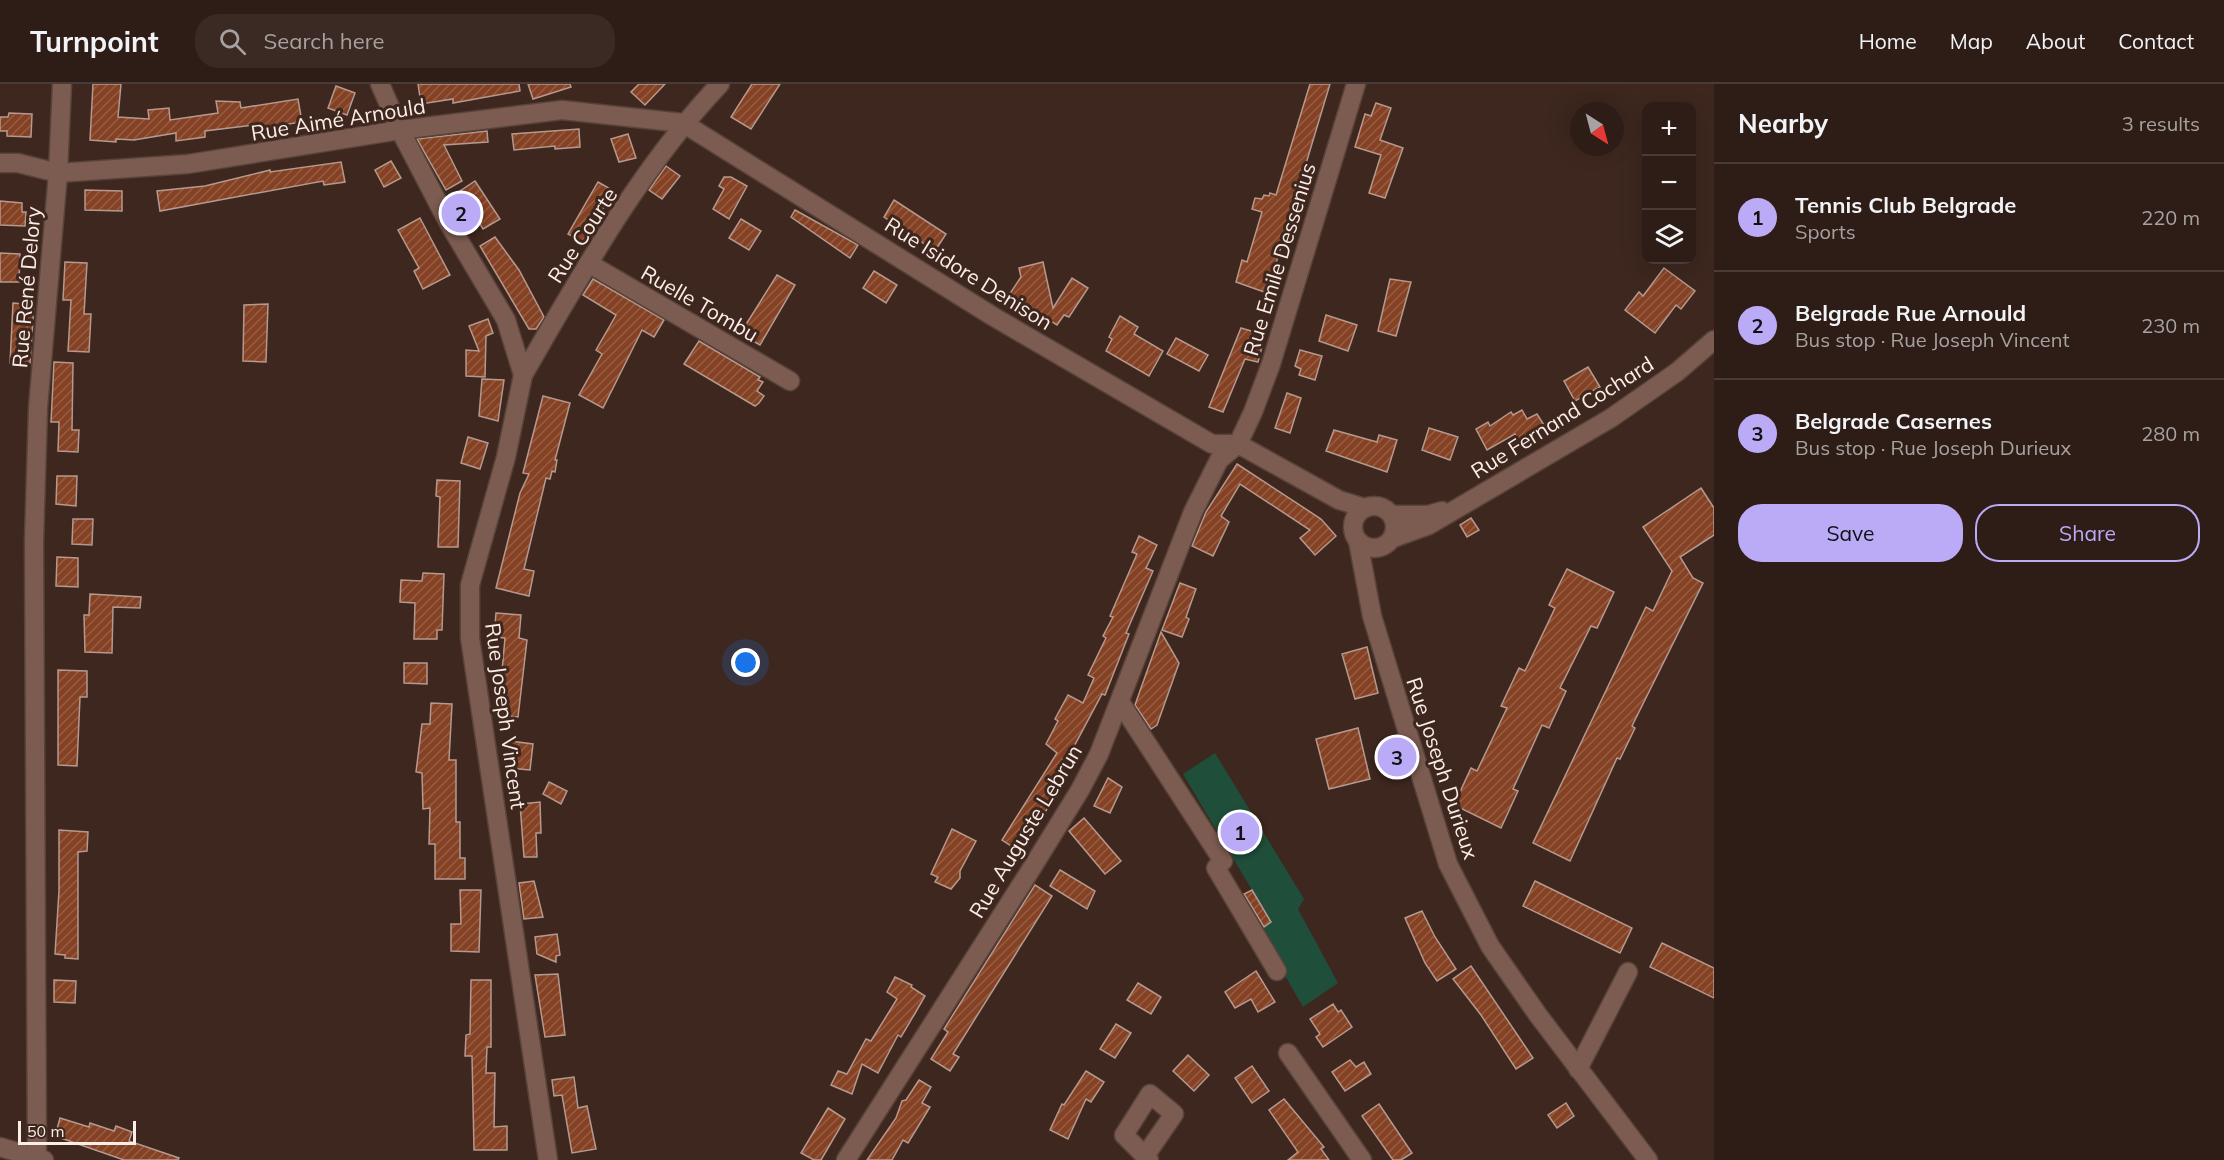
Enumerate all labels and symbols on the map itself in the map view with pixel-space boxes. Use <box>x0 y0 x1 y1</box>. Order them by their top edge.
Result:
street label: Rue Aimé Arnould <box>249 92 427 146</box>
north arrow <box>1570 102 1624 156</box>
street label: Rue Emile Dessenius <box>1237 159 1321 359</box>
street label: Rue Courte <box>542 183 622 287</box>
pin: 2 <box>442 190 480 236</box>
street label: Rue René Delory <box>6 205 46 369</box>
street label: Rue Isidore Denison <box>880 211 1058 335</box>
street label: Ruelle Tombu <box>637 259 763 347</box>
street label: Rue Fernand Cochard <box>1466 350 1658 484</box>
street label: Rue Joseph Vincent <box>480 621 532 811</box>
your location <box>731 648 760 677</box>
street label: Rue Joseph Durieux <box>1401 674 1485 862</box>
pin: 3 <box>1378 734 1416 780</box>
street label: Rue Auguste Lebrun <box>963 740 1087 922</box>
pin: 1 <box>1220 810 1260 855</box>
scale bar <box>18 1118 136 1146</box>

